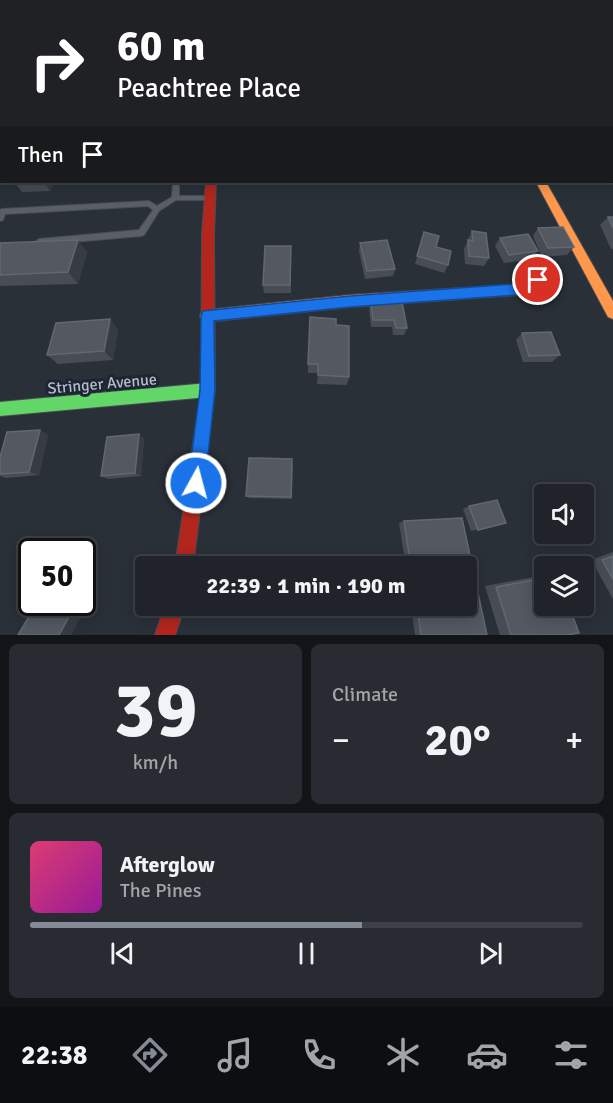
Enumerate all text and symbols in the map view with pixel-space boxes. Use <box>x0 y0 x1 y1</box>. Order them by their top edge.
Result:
text: 60 m <box>117 21 206 72</box>
icon: right <box>18 24 96 102</box>
text: Peachtree Place <box>117 72 301 105</box>
icon: arrive <box>76 138 109 171</box>
text: Then <box>18 141 64 168</box>
pin <box>512 254 563 305</box>
icon: arrive <box>521 263 554 296</box>
street label: Stringer Avenue <box>47 369 158 399</box>
position arrow <box>164 451 228 515</box>
map controls <box>534 484 594 616</box>
button: sound <box>534 484 594 544</box>
speed limit sign: 50 <box>18 538 96 616</box>
button: layers <box>534 556 594 616</box>
text: 22:39 · 1 min · 190 m <box>206 572 406 599</box>
text: 39 <box>113 663 198 759</box>
text: Climate <box>332 682 398 707</box>
text: 20° <box>424 713 491 768</box>
text: − <box>332 720 350 761</box>
text: + <box>565 720 583 761</box>
text: km/h <box>133 750 178 775</box>
text: Afterglow <box>120 851 215 878</box>
text: The Pines <box>120 878 202 903</box>
icon: previous <box>106 937 139 970</box>
icon: pause <box>290 937 323 970</box>
icon: next <box>474 937 507 970</box>
icon: directions <box>129 1034 171 1076</box>
icon: music <box>214 1034 256 1076</box>
icon: phone <box>298 1034 340 1076</box>
icon: climate <box>382 1034 424 1076</box>
icon: car <box>466 1034 508 1076</box>
icon: filters <box>550 1034 592 1076</box>
text: 22:38 <box>21 1039 87 1072</box>

